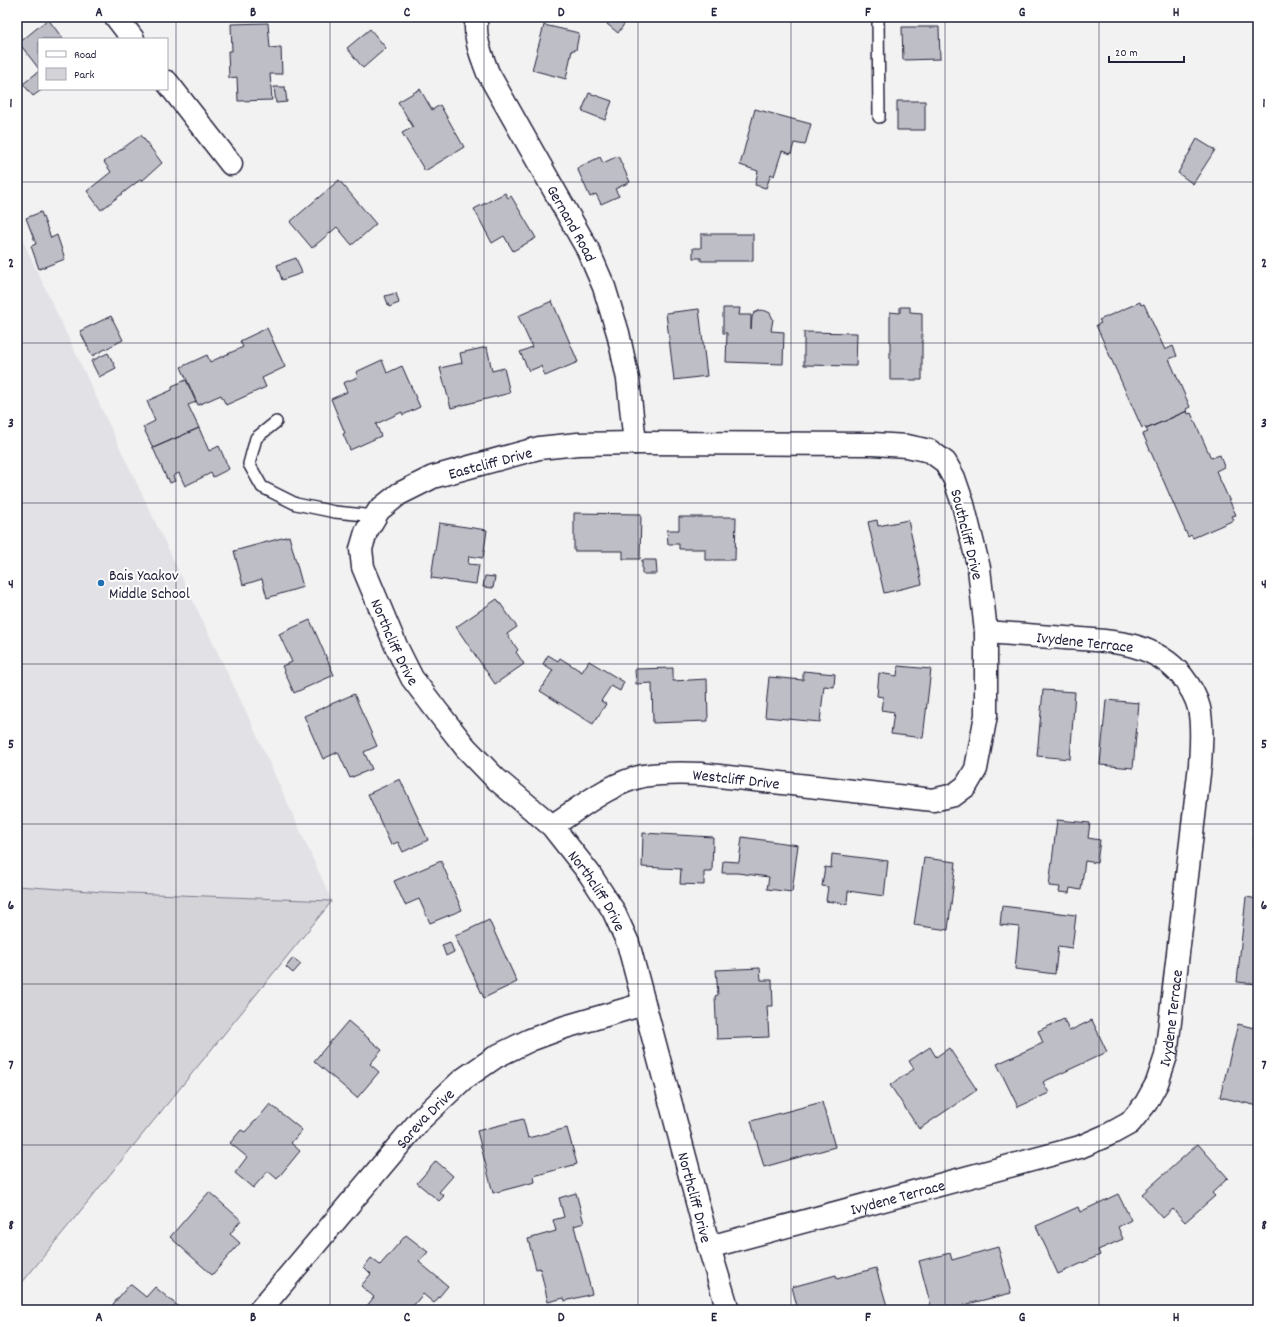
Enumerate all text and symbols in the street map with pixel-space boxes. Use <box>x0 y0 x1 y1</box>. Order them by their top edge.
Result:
text: A <box>95 4 103 23</box>
text: B <box>250 4 256 23</box>
text: C <box>404 4 411 23</box>
text: D <box>558 4 565 23</box>
text: E <box>711 4 718 23</box>
text: F <box>865 4 871 23</box>
text: G <box>1019 4 1026 23</box>
text: H <box>1173 4 1180 23</box>
legend <box>38 38 168 90</box>
scale bar <box>1109 38 1184 64</box>
text: 20 m <box>1115 45 1138 62</box>
text: Road <box>74 47 96 64</box>
text: Park <box>74 67 95 84</box>
text: 1 <box>10 95 13 114</box>
text: 1 <box>1263 95 1266 114</box>
street label: Gernand Road <box>540 182 601 266</box>
text: 2 <box>8 255 14 274</box>
text: 2 <box>1261 255 1267 274</box>
text: 3 <box>8 415 14 434</box>
text: 3 <box>1261 415 1267 434</box>
street label: Eastcliff Drive <box>446 442 535 487</box>
street label: Southcliff Drive <box>943 487 988 582</box>
place label: Bais Yaakov Middle School <box>109 565 190 606</box>
text: 4 <box>8 576 14 595</box>
text: 4 <box>1261 576 1267 595</box>
marker: Bais Yaakov Middle School <box>96 578 106 588</box>
street label: Northcliff Drive <box>363 596 423 691</box>
street label: Ivydene Terrace <box>1035 627 1134 660</box>
text: 5 <box>8 736 14 755</box>
text: 5 <box>1261 736 1267 755</box>
street label: Westcliff Drive <box>692 765 781 797</box>
street label: Northcliff Drive <box>561 846 630 935</box>
text: 6 <box>8 897 15 916</box>
text: 6 <box>1261 897 1268 916</box>
street label: Ivydene Terrace <box>1154 969 1190 1070</box>
text: 7 <box>9 1057 14 1076</box>
text: 7 <box>1262 1057 1267 1076</box>
street label: Sareva Drive <box>392 1084 461 1155</box>
street label: Northcliff Drive <box>670 1150 716 1246</box>
street label: Ivydene Terrace <box>848 1175 948 1222</box>
text: 8 <box>8 1217 14 1236</box>
text: 8 <box>1261 1217 1267 1236</box>
text: A <box>95 1309 103 1327</box>
text: B <box>250 1309 256 1327</box>
text: C <box>404 1309 411 1327</box>
text: D <box>558 1309 565 1327</box>
text: E <box>711 1309 718 1327</box>
text: F <box>865 1309 871 1327</box>
text: G <box>1019 1309 1026 1327</box>
text: H <box>1173 1309 1180 1327</box>

